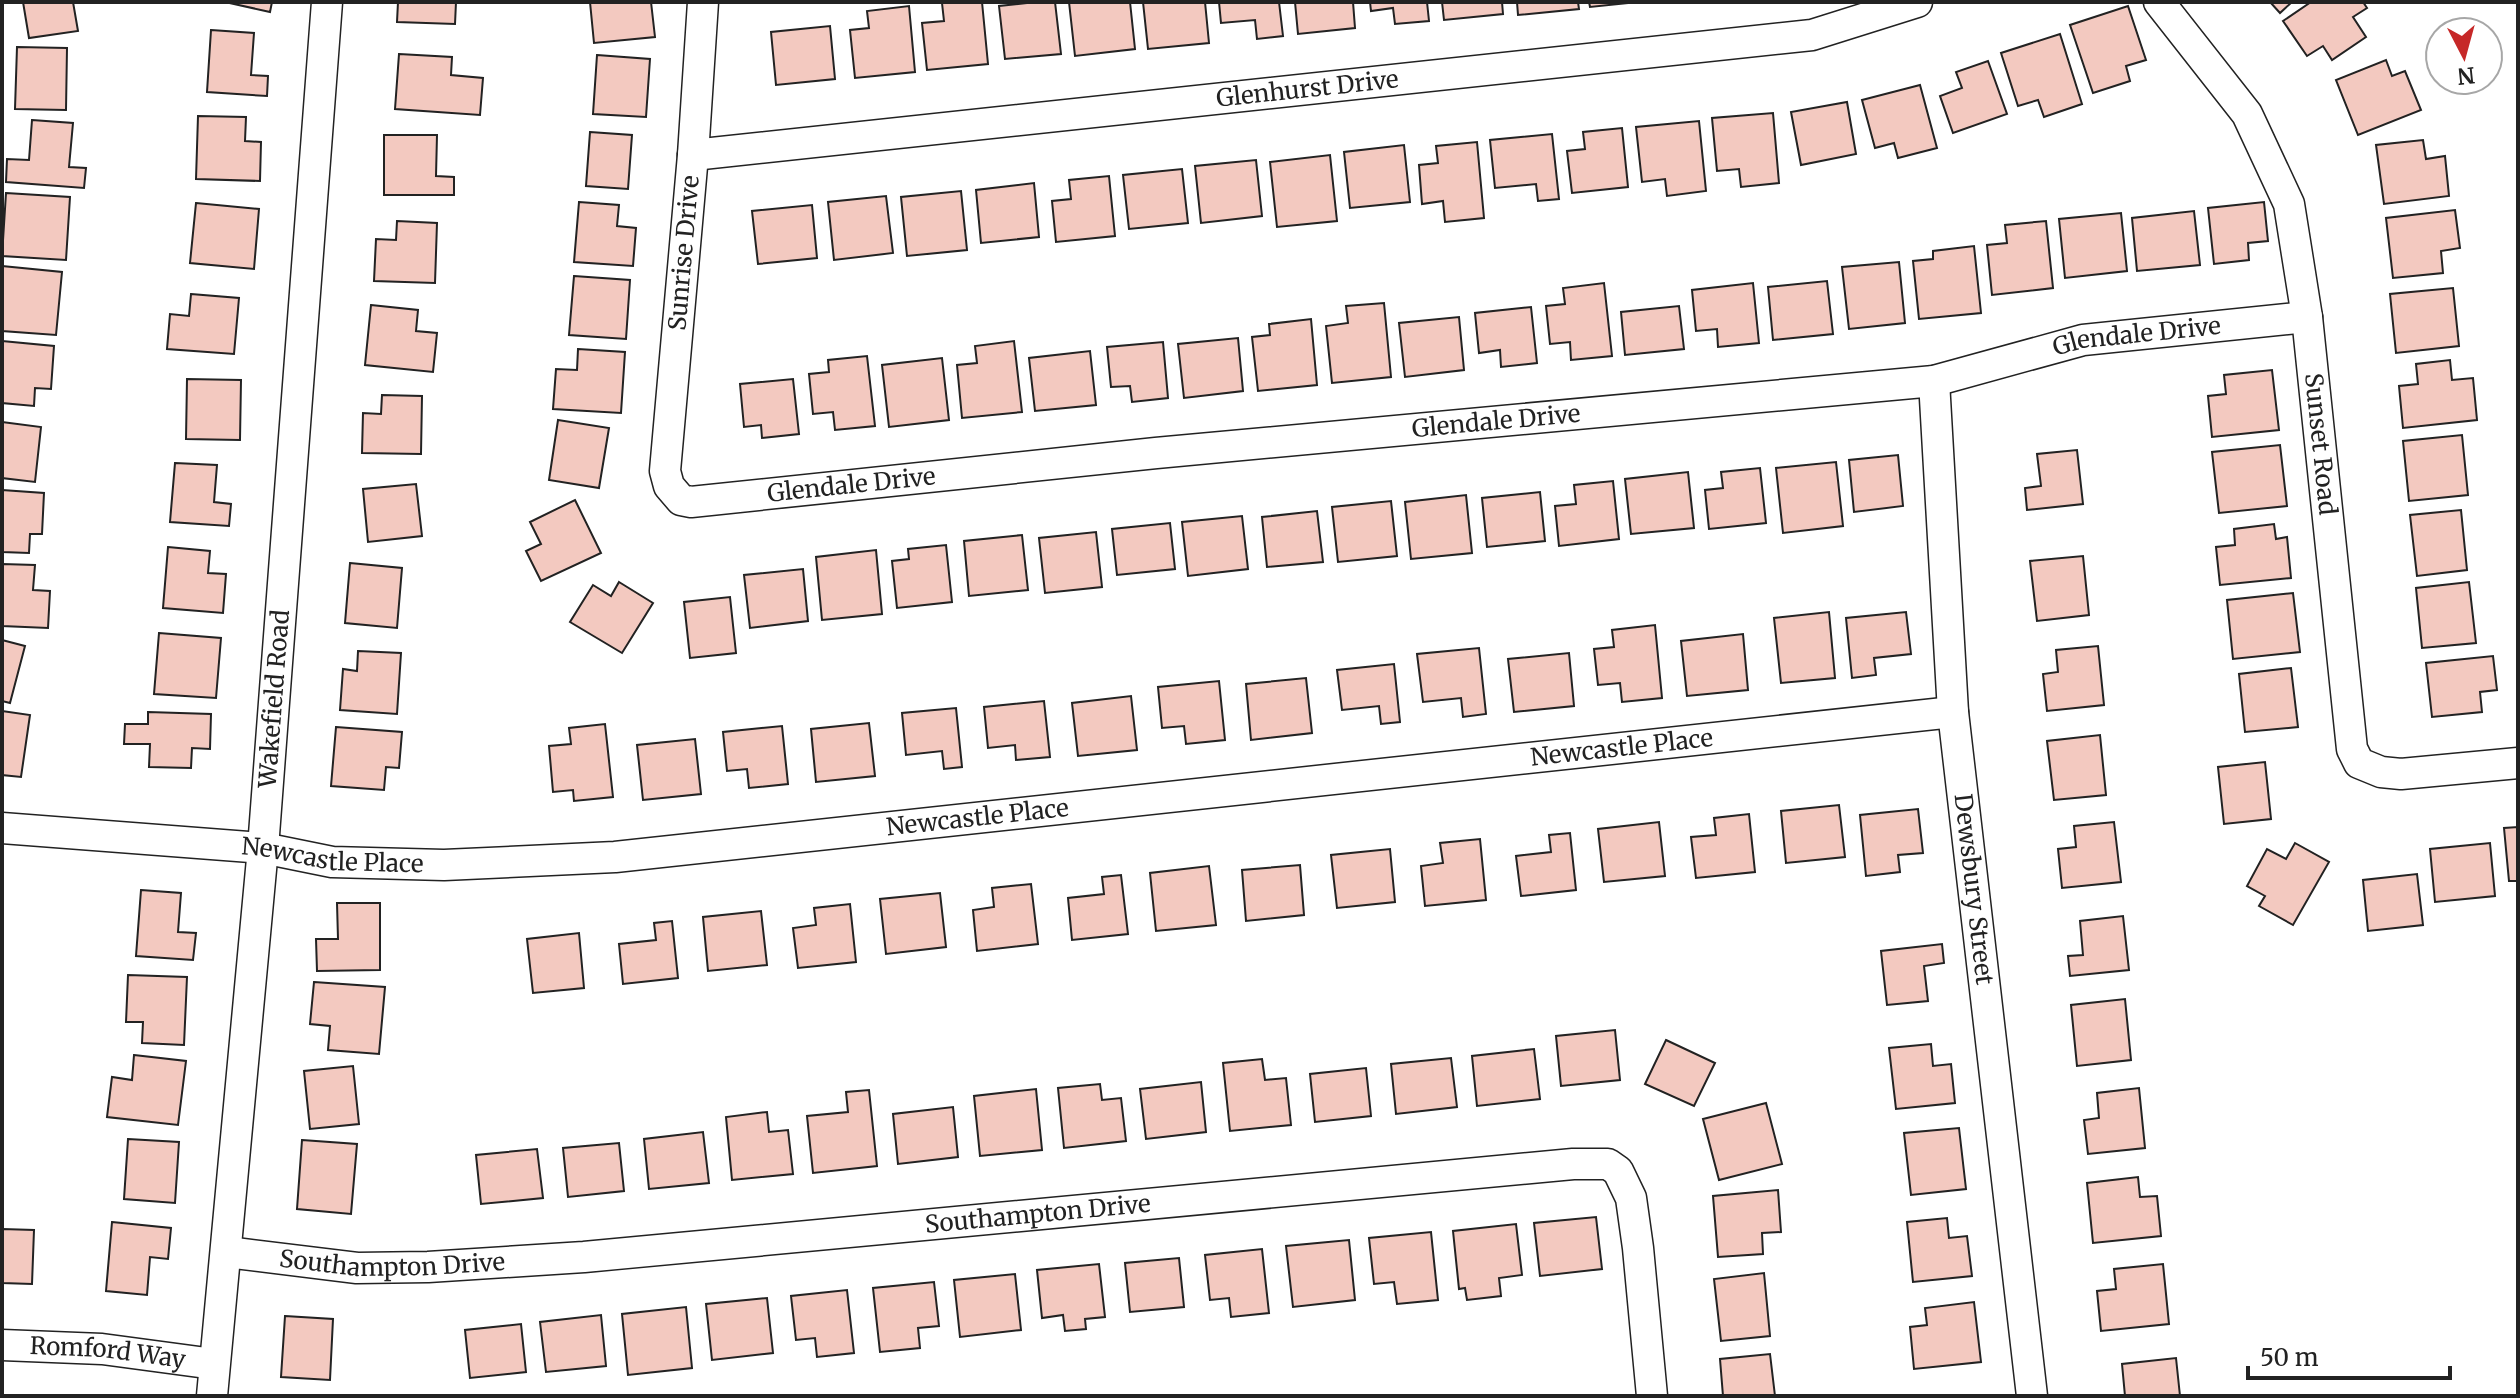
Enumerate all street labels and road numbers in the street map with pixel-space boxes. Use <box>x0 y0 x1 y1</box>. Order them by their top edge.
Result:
street label: Glenhurst Drive <box>1215 63 1400 114</box>
street label: Sunrise Drive <box>661 174 706 332</box>
street label: Glendale Drive <box>2049 310 2222 363</box>
street label: Sunset Road <box>2298 372 2344 517</box>
street label: Glendale Drive <box>1411 398 1582 444</box>
street label: Glendale Drive <box>766 460 937 509</box>
street label: Wakefield Road <box>252 609 296 790</box>
street label: Newcastle Place <box>1529 722 1714 773</box>
street label: Newcastle Place <box>885 792 1070 843</box>
street label: Dewsbury Street <box>1948 792 2000 987</box>
street label: Newcastle Place <box>241 830 424 879</box>
street label: Southampton Drive <box>924 1188 1152 1240</box>
street label: Southampton Drive <box>278 1243 506 1283</box>
street label: Romford Way <box>29 1330 188 1375</box>

